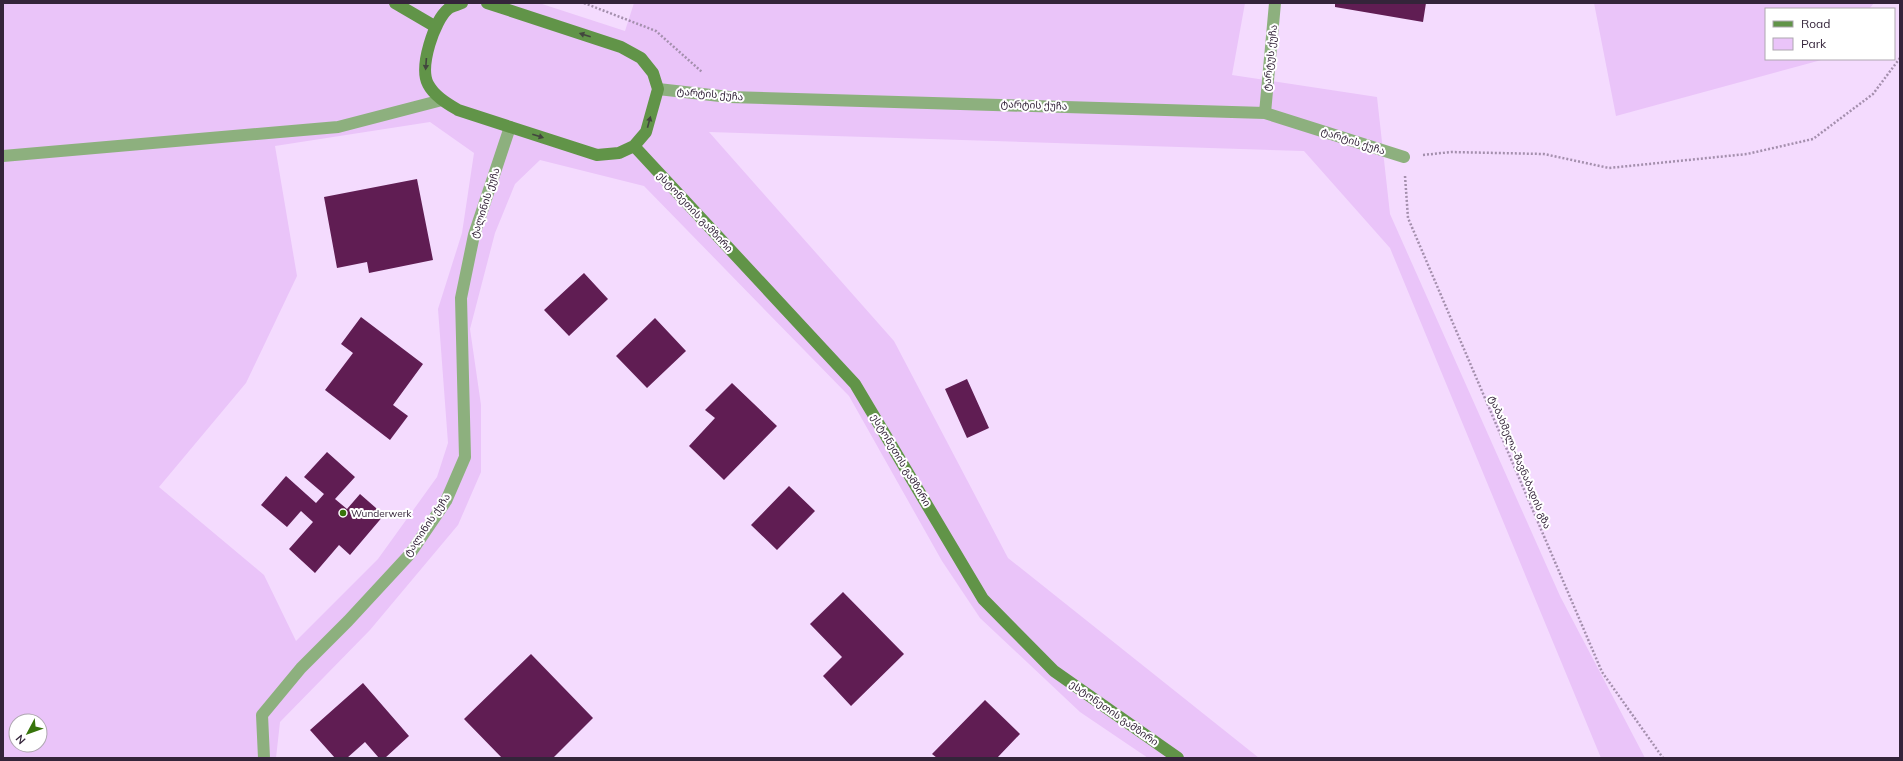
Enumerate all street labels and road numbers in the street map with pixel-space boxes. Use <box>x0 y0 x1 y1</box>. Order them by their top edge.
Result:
street label: ტარტუს ქუჩა <box>1260 24 1280 92</box>
street label: ტარტის ქუჩა <box>676 85 744 103</box>
street label: ტარტის ქუჩა <box>1000 97 1068 113</box>
street label: ტარტის ქუჩა <box>1319 125 1387 157</box>
street label: ტალინის ქუჩა <box>467 166 503 240</box>
street label: ესტონეთის გამზირი <box>654 169 736 255</box>
street label: ტაბახმელა-შავნაბადის გზა <box>1486 393 1554 531</box>
street label: ესტონეთის გამზირი <box>868 411 934 509</box>
street label: ტალინის ქუჩა <box>401 491 453 559</box>
street label: ესტონეთის გამზირი <box>1067 677 1161 749</box>

